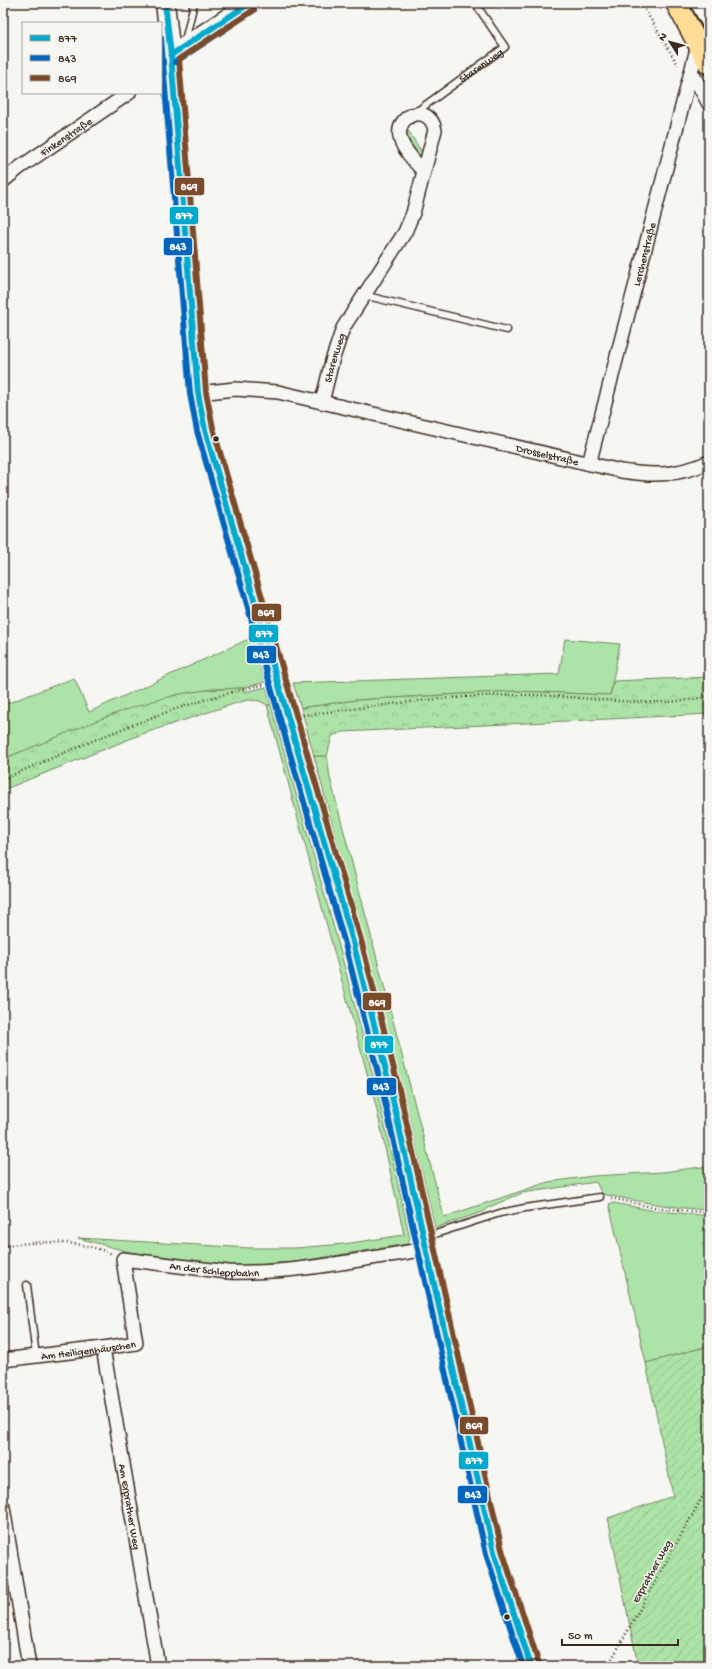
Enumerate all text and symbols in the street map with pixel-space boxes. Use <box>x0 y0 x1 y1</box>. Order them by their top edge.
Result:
legend <box>22 22 162 94</box>
north arrow <box>650 22 690 62</box>
text: N <box>657 31 670 44</box>
text: 877 <box>58 33 78 47</box>
street label: Starenweg <box>458 47 506 86</box>
text: 843 <box>58 53 76 67</box>
text: 869 <box>58 73 77 87</box>
street label: Finkenstraße <box>38 116 95 160</box>
line badge: 869 <box>174 177 205 196</box>
text: 869 <box>180 182 198 194</box>
line badge: 877 <box>169 206 199 225</box>
text: 877 <box>175 211 194 223</box>
street label: Lerchenstraße <box>632 221 660 288</box>
line badge: 843 <box>163 237 193 256</box>
text: 843 <box>170 242 187 254</box>
street label: Starenweg <box>323 332 349 384</box>
unlabelled marker <box>211 434 221 444</box>
street label: Drosselstraße <box>514 443 580 469</box>
line badge: 869 <box>251 603 282 622</box>
text: 869 <box>257 608 275 620</box>
line badge: 877 <box>248 624 279 643</box>
text: 877 <box>255 629 274 641</box>
line badge: 843 <box>246 645 277 664</box>
text: 843 <box>253 650 270 662</box>
line badge: 869 <box>362 992 392 1011</box>
text: 869 <box>368 998 386 1010</box>
line badge: 877 <box>364 1035 394 1054</box>
text: 877 <box>370 1040 389 1052</box>
line badge: 843 <box>366 1077 397 1096</box>
text: 843 <box>373 1082 390 1094</box>
street label: An der Schleppbahn <box>169 1261 260 1280</box>
street label: Am Heiligenhäuschen <box>41 1339 137 1363</box>
line badge: 869 <box>459 1416 489 1435</box>
text: 869 <box>465 1421 483 1433</box>
line badge: 877 <box>458 1451 489 1470</box>
text: 877 <box>465 1456 484 1468</box>
street label: Am Erprather Weg <box>115 1463 142 1551</box>
line badge: 843 <box>457 1485 488 1504</box>
text: 843 <box>465 1490 482 1502</box>
street label: Erprather Weg <box>631 1538 675 1606</box>
unlabelled marker <box>502 1612 512 1622</box>
scale bar <box>562 1621 678 1647</box>
text: 50 m <box>568 1630 593 1644</box>

